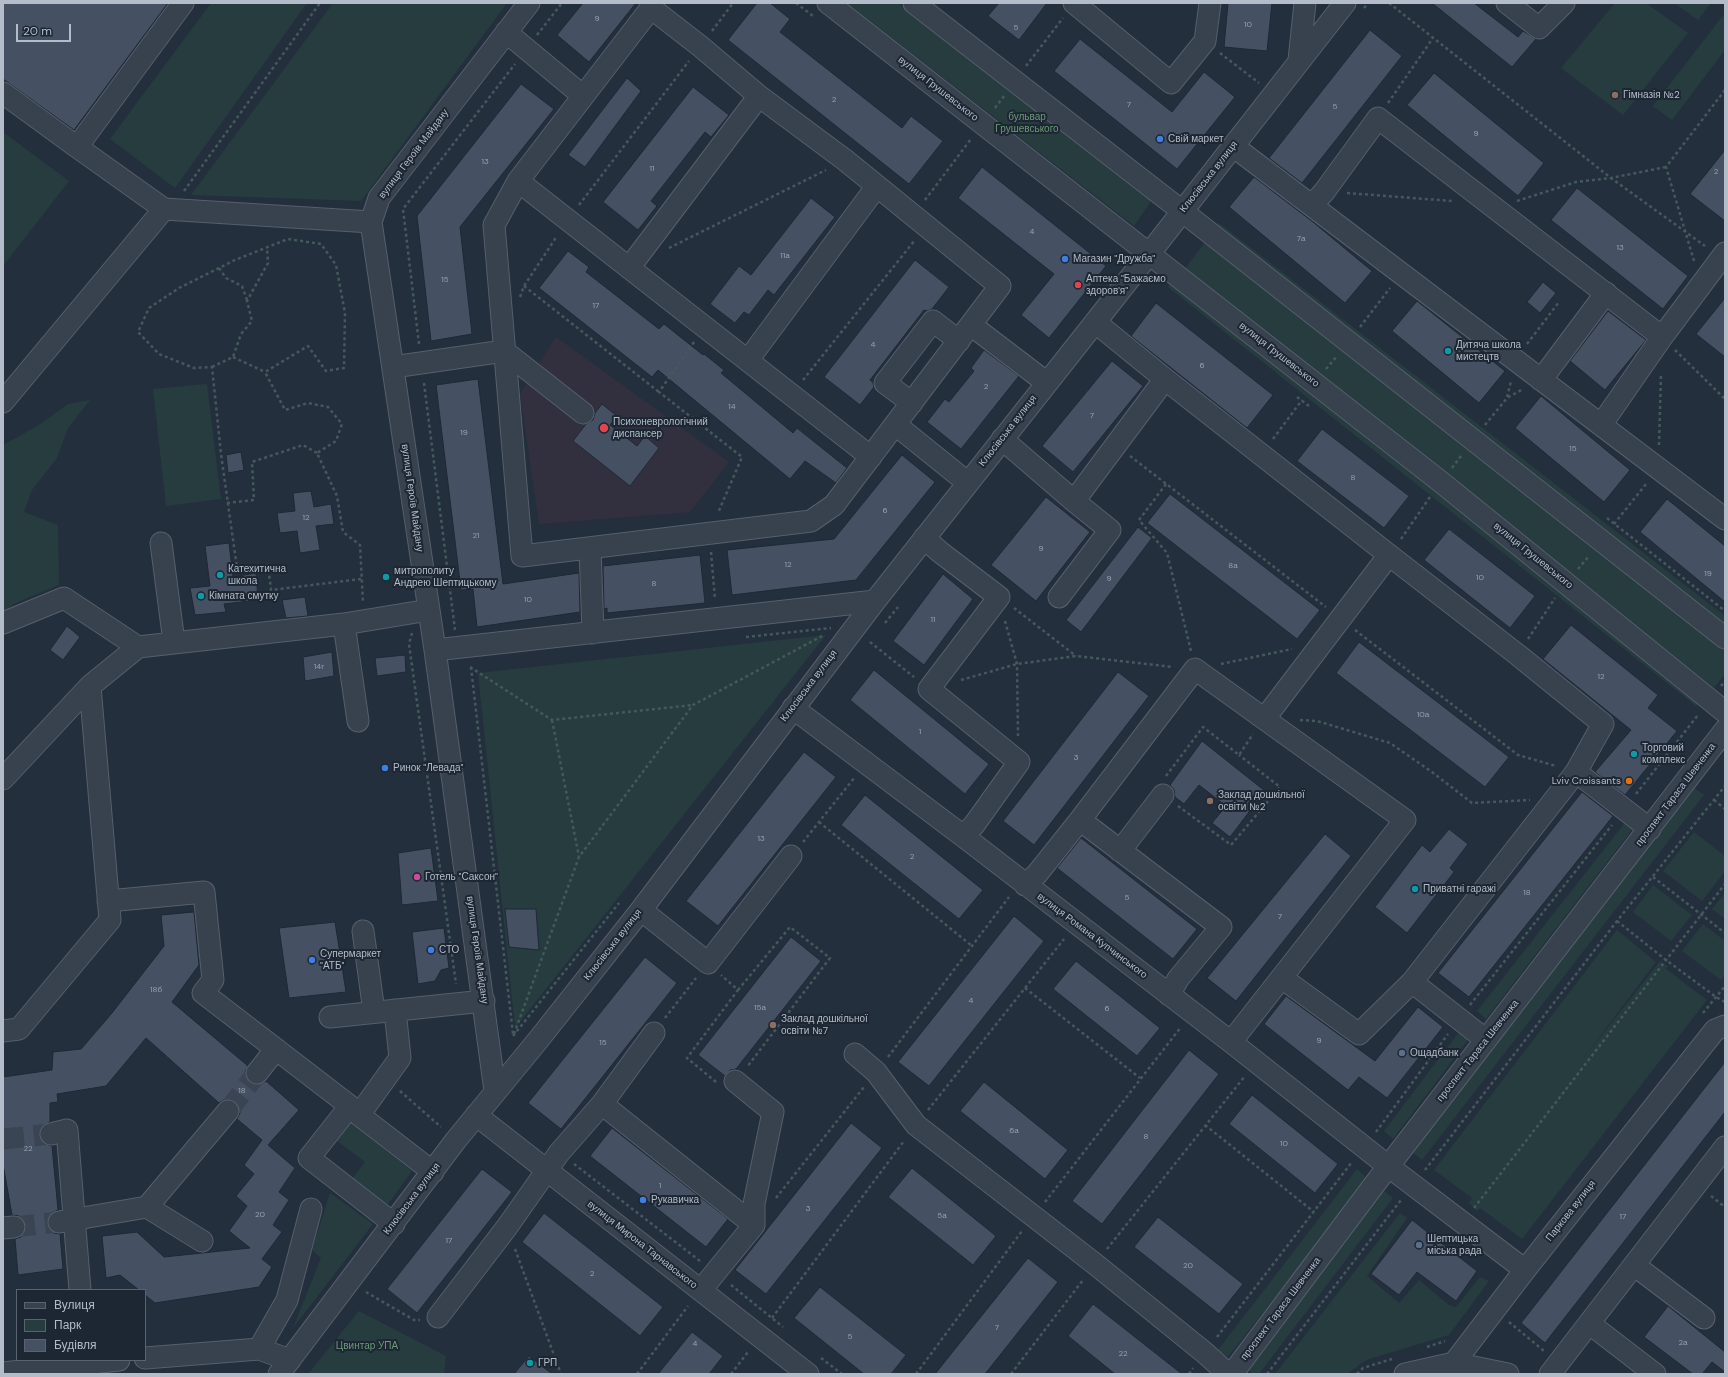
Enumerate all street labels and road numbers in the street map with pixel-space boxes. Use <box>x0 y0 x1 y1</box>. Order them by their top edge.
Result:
street label: вулиця Грушевського <box>896 54 980 124</box>
street label: вулиця Героїв Майдану <box>376 107 452 201</box>
street label: Клюсівська вулиця <box>1177 139 1241 215</box>
street label: вулиця Грушевського <box>1237 320 1321 390</box>
street label: Клюсівська вулиця <box>976 393 1040 469</box>
street label: вулиця Героїв Майдану <box>398 443 426 553</box>
street label: вулиця Грушевського <box>1491 520 1575 592</box>
street label: Клюсівська вулиця <box>778 648 840 724</box>
street label: проспект Тараса Шевченка <box>1633 741 1719 849</box>
street label: вулиця Романа Купчинського <box>1035 891 1149 981</box>
street label: вулиця Героїв Майдану <box>463 895 491 1005</box>
street label: Клюсівська вулиця <box>581 907 645 983</box>
street label: проспект Тараса Шевченка <box>1435 998 1521 1104</box>
street label: Клюсівська вулиця <box>381 1161 443 1237</box>
street label: Паркова вулиця <box>1543 1178 1599 1244</box>
street label: вулиця Мирона Тарнавського <box>585 1198 699 1292</box>
street label: проспект Тараса Шевченка <box>1238 1255 1324 1363</box>

